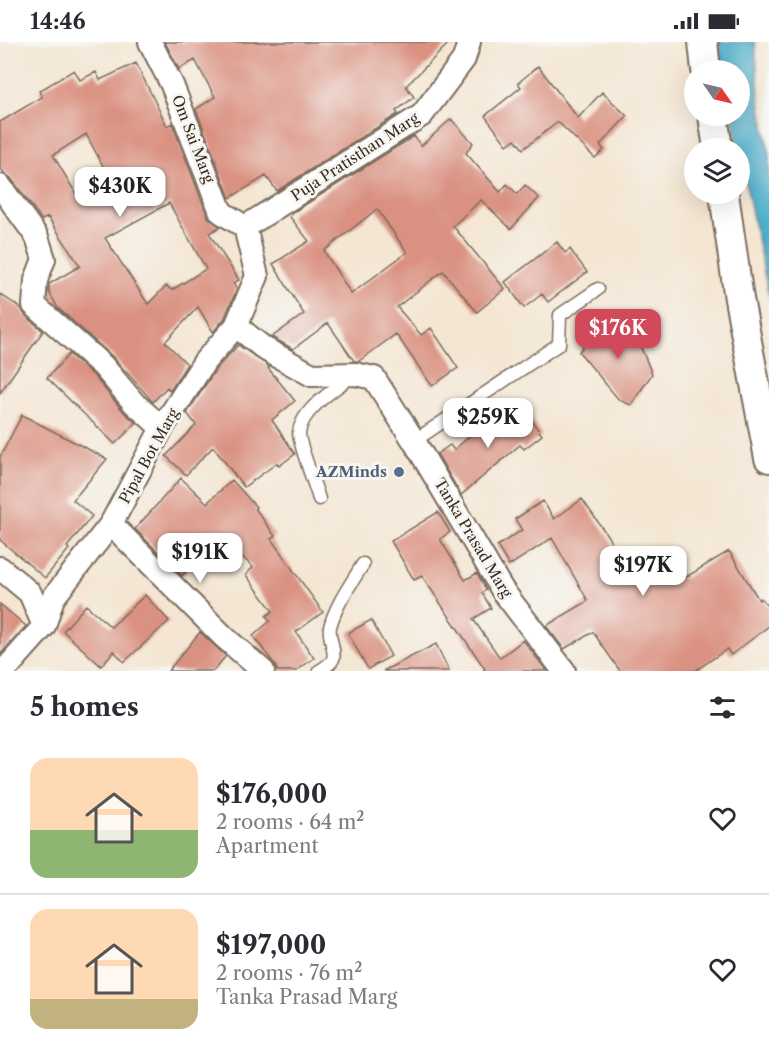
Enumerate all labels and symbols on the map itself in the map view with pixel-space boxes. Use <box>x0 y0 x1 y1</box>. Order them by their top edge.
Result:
north arrow <box>684 60 750 126</box>
street label: Om Sai Marg <box>168 92 219 186</box>
street label: Puja Pratisthan Marg <box>287 108 422 205</box>
pin: $430K <box>78 167 162 218</box>
pin: $176K <box>576 309 660 360</box>
pin: $259K <box>446 398 530 449</box>
street label: Pipal Bot Marg <box>115 405 183 507</box>
place label: AZMinds <box>315 462 387 481</box>
marker: AZMinds <box>392 465 406 479</box>
street label: Tanka Prasad Marg <box>430 475 517 601</box>
pin: $191K <box>158 533 242 584</box>
pin: $197K <box>601 546 685 597</box>

